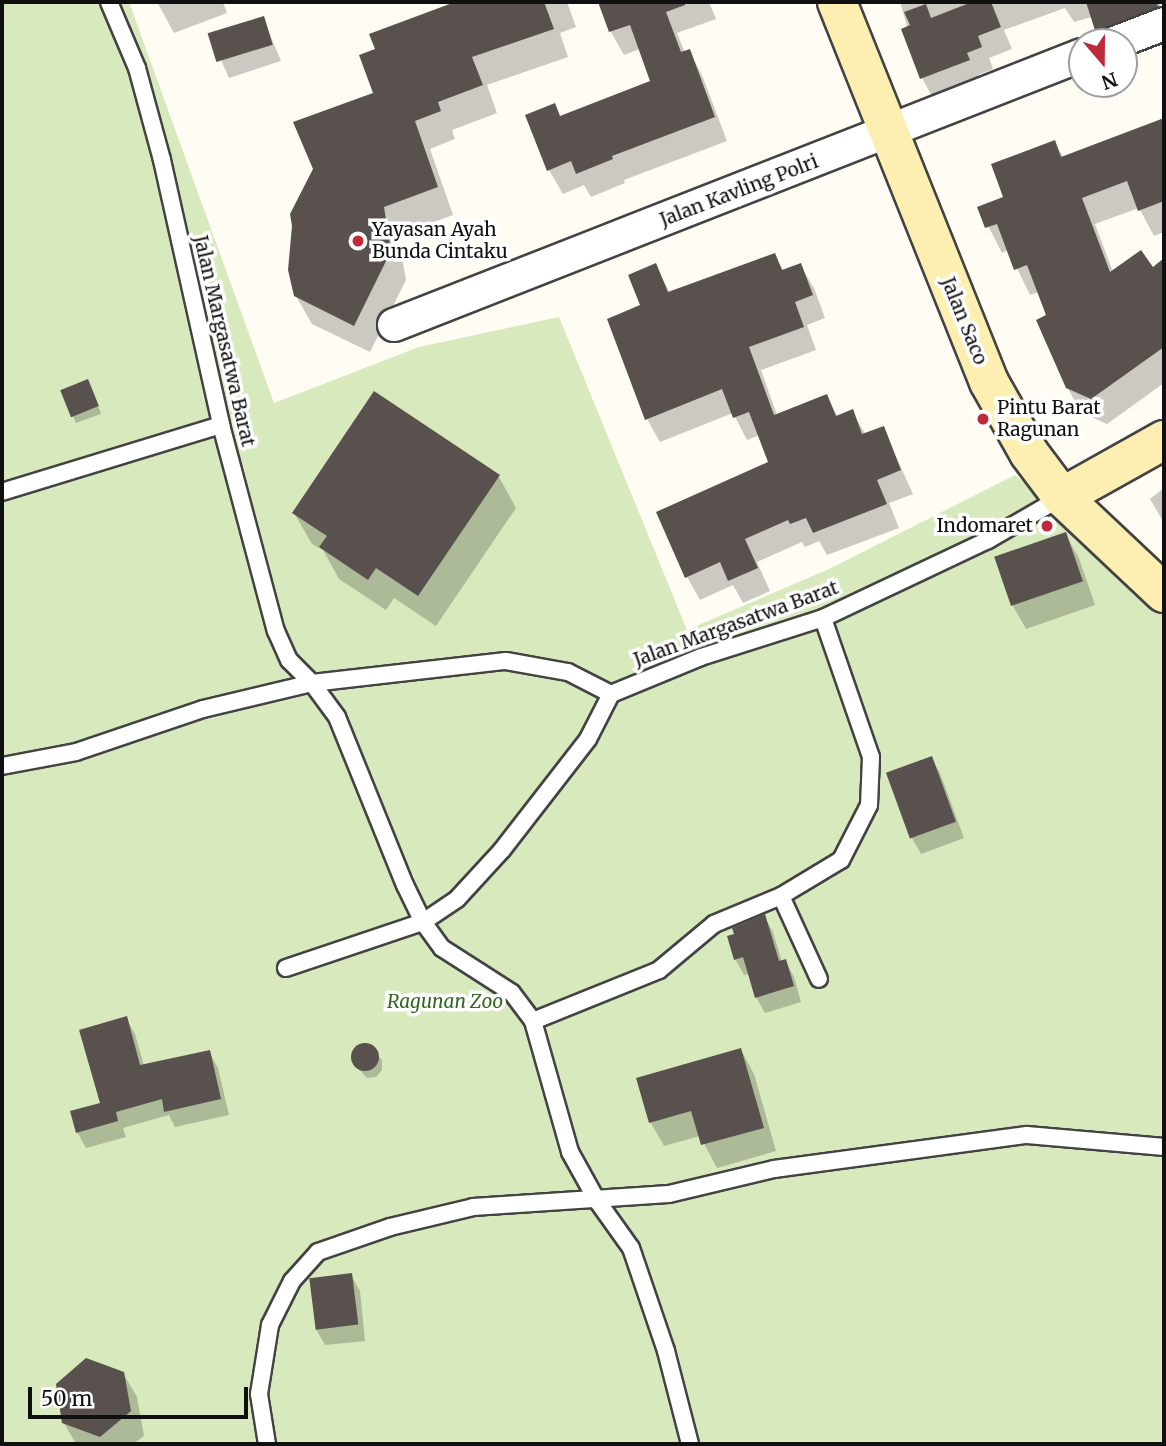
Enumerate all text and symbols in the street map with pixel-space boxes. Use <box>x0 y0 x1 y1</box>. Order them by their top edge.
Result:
north arrow <box>1068 28 1138 98</box>
text: N <box>1098 67 1121 95</box>
street label: Jalan Kavling Polri <box>657 150 821 232</box>
place label: Yayasan Ayah Bunda Cintaku <box>372 219 508 263</box>
street label: Jalan Margasatwa Barat <box>189 233 259 449</box>
marker: Yayasan Ayah Bunda Cintaku <box>350 233 366 249</box>
street label: Jalan Saco <box>936 274 992 368</box>
place label: Pintu Barat Ragunan <box>997 397 1101 441</box>
marker: Pintu Barat Ragunan <box>975 411 991 427</box>
place label: Indomaret <box>936 515 1033 537</box>
marker: Indomaret <box>1039 518 1055 534</box>
street label: Jalan Margasatwa Barat <box>631 576 841 672</box>
park label: Ragunan Zoo <box>387 991 503 1013</box>
scale bar <box>32 1372 252 1416</box>
text: 50 m <box>41 1385 92 1412</box>

